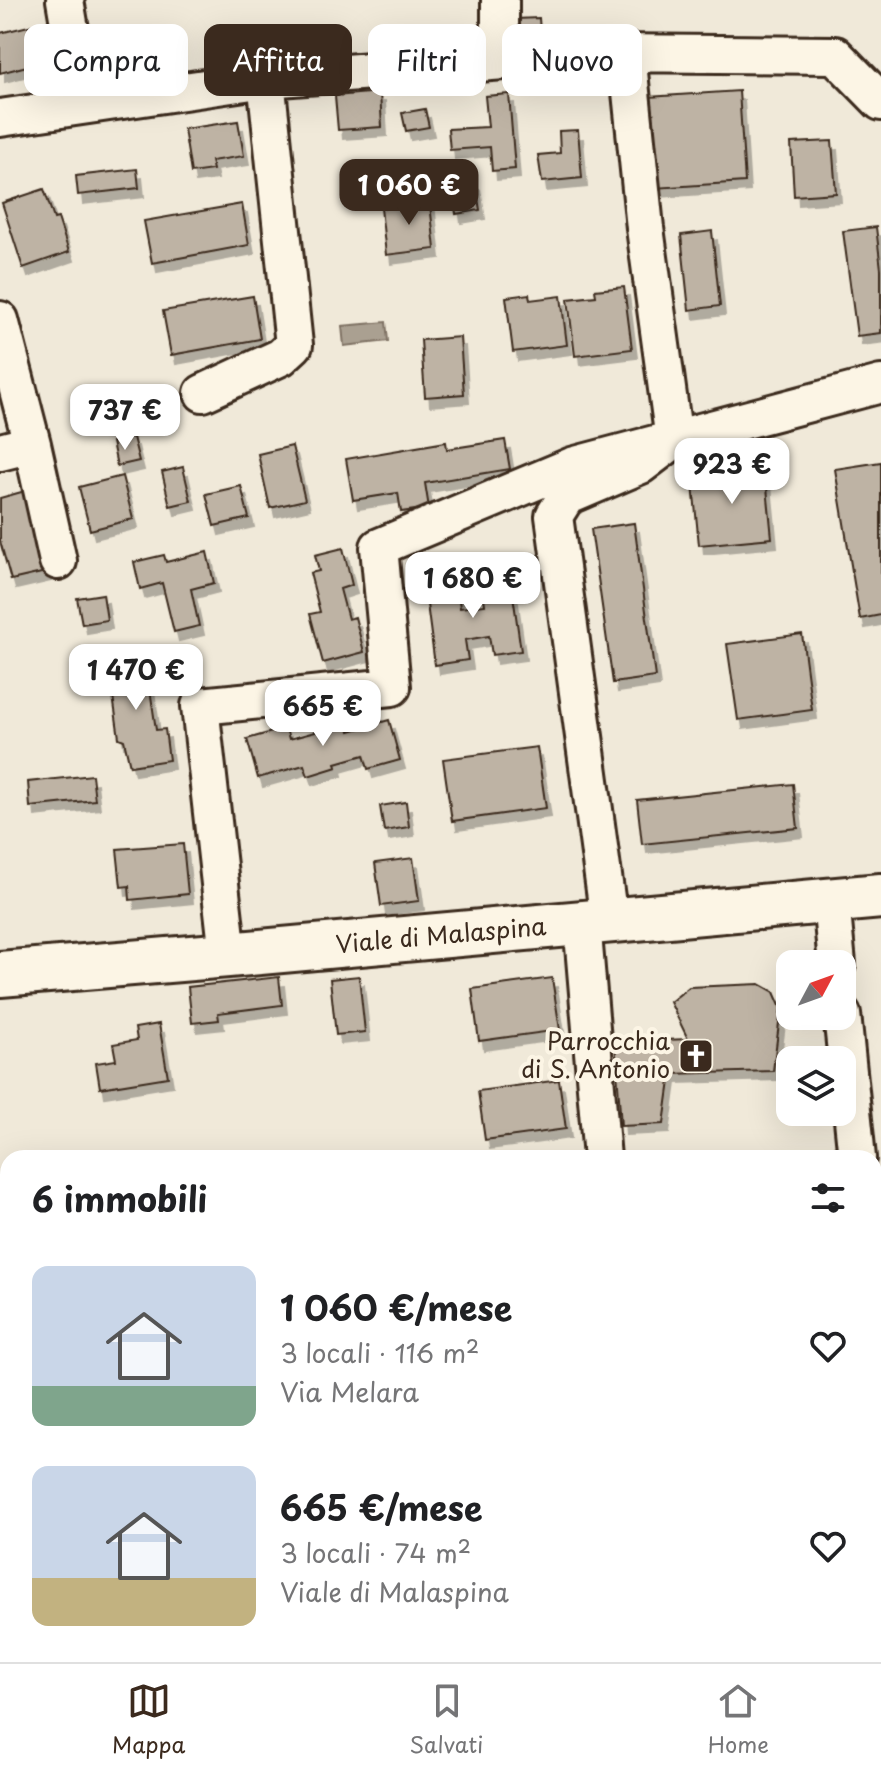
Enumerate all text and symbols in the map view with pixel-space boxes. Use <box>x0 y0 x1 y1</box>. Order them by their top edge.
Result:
chip: Compra <box>24 24 188 96</box>
chip: Affitta <box>204 24 352 96</box>
chip: Filtri <box>368 24 486 96</box>
chip: Nuovo <box>502 24 642 96</box>
pin: 1 060 € <box>335 159 483 227</box>
text: 1 060 € <box>357 165 461 204</box>
pin: 737 € <box>69 384 181 452</box>
text: 737 € <box>88 390 162 429</box>
pin: 923 € <box>676 438 788 506</box>
text: 923 € <box>692 444 772 483</box>
pin: 1 680 € <box>399 552 547 620</box>
text: 1 680 € <box>423 558 523 597</box>
pin: 1 470 € <box>62 644 210 712</box>
text: 1 470 € <box>87 650 185 689</box>
pin: 665 € <box>267 680 379 748</box>
text: 665 € <box>283 686 363 725</box>
street label: Viale di Malaspina <box>334 907 548 961</box>
north arrow <box>776 950 856 1030</box>
map controls <box>776 950 856 1126</box>
place label: Parrocchia di S. Antonio <box>521 1022 670 1086</box>
church icon: Parrocchia di S. Antonio <box>677 1037 715 1075</box>
button: layers <box>776 1046 856 1126</box>
text: 6 immobili <box>32 1172 207 1224</box>
icon: filters <box>806 1176 850 1220</box>
text: 1 060 €/mese <box>280 1281 512 1333</box>
icon: home <box>96 1298 192 1394</box>
icon: heart <box>806 1324 850 1368</box>
text: 3 locali · 116 m² <box>280 1333 479 1372</box>
text: Via Melara <box>280 1372 419 1411</box>
text: 665 €/mese <box>280 1481 483 1533</box>
icon: home <box>96 1498 192 1594</box>
icon: heart <box>806 1524 850 1568</box>
text: 3 locali · 74 m² <box>280 1533 471 1572</box>
text: Viale di Malaspina <box>280 1572 509 1611</box>
tab: Mappa <box>112 1679 185 1760</box>
tab: Salvati <box>410 1679 483 1760</box>
tab: Home <box>708 1679 769 1760</box>

